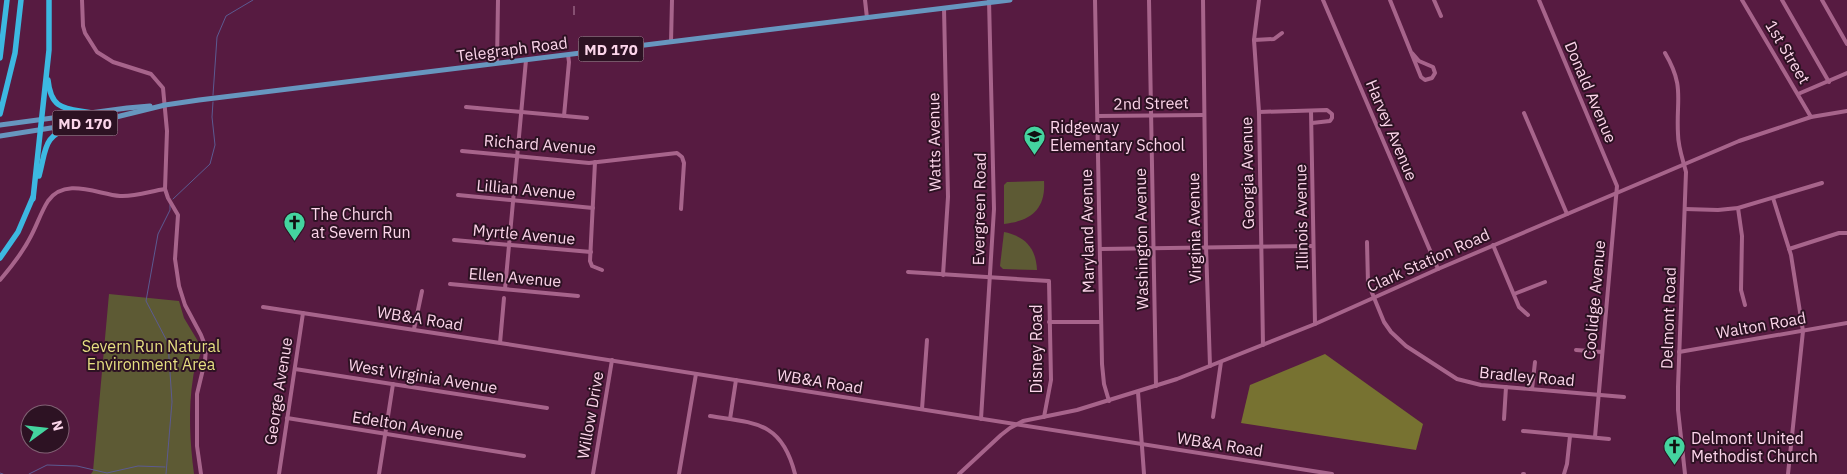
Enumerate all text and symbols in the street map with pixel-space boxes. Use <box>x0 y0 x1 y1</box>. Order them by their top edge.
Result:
street label: 1st Street <box>1761 17 1815 87</box>
street label: Telegraph Road <box>455 32 569 66</box>
road number: MD 170 <box>578 36 644 62</box>
street label: Donald Avenue <box>1561 38 1621 146</box>
street label: Harvey Avenue <box>1362 77 1422 184</box>
street label: Watts Avenue <box>923 92 945 192</box>
street label: 2nd Street <box>1113 92 1189 114</box>
road number: MD 170 <box>52 110 118 136</box>
street label: Georgia Avenue <box>1236 116 1258 229</box>
place label: Ridgeway Elementary School <box>1050 117 1185 155</box>
school or university icon: Ridgeway Elementary School <box>1022 124 1046 155</box>
street label: Richard Avenue <box>483 130 597 158</box>
street label: Evergreen Road <box>968 152 990 266</box>
street label: Illinois Avenue <box>1290 164 1312 270</box>
street label: Washington Avenue <box>1130 168 1152 310</box>
street label: Maryland Avenue <box>1076 169 1098 293</box>
street label: Virginia Avenue <box>1183 172 1205 283</box>
street label: Lillian Avenue <box>476 175 577 203</box>
place label: The Church at Severn Run <box>311 204 411 242</box>
church icon: The Church at Severn Run <box>283 211 307 242</box>
street label: Myrtle Avenue <box>472 220 576 248</box>
street label: Clark Station Road <box>1363 224 1493 296</box>
street label: Coolidge Avenue <box>1579 239 1609 361</box>
street label: Ellen Avenue <box>468 263 562 291</box>
street label: Delmont Road <box>1656 267 1680 369</box>
street label: WB&A Road <box>376 301 464 335</box>
street label: Disney Road <box>1026 305 1046 393</box>
street label: Walton Road <box>1714 307 1808 343</box>
park label: Severn Run Natural Environment Area <box>82 336 220 374</box>
street label: George Avenue <box>260 336 296 446</box>
street label: West Virginia Avenue <box>347 354 499 398</box>
street label: Bradley Road <box>1478 362 1576 390</box>
street label: WB&A Road <box>776 364 864 398</box>
street label: Willow Drive <box>572 369 608 461</box>
north arrow <box>20 404 70 454</box>
street label: Edelton Avenue <box>351 406 465 444</box>
text: N <box>48 418 68 433</box>
street label: WB&A Road <box>1176 427 1264 461</box>
place label: Delmont United Methodist Church <box>1691 428 1818 466</box>
church icon: Delmont United Methodist Church <box>1663 435 1687 466</box>

